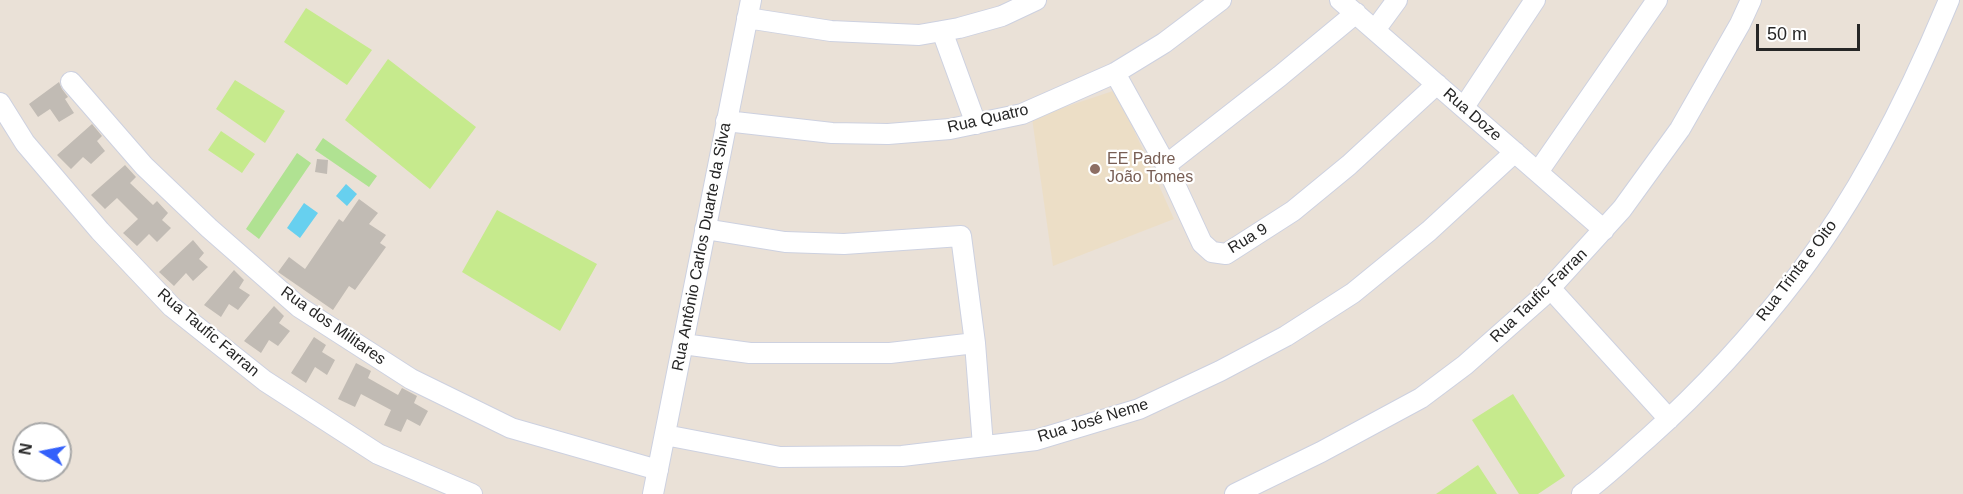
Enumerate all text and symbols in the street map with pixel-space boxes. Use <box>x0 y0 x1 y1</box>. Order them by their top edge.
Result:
scale bar <box>1759 12 1862 50</box>
text: 50 m <box>1767 24 1807 44</box>
street label: Rua Doze <box>1439 84 1505 146</box>
street label: Rua Quatro <box>946 100 1030 138</box>
street label: Rua Antônio Carlos Duarte da Silva <box>668 121 736 373</box>
place label: EE Padre João Tomes <box>1107 150 1193 188</box>
marker: EE Padre João Tomes <box>1088 162 1102 176</box>
street label: Rua Trinta e Oito <box>1753 217 1841 325</box>
street label: Rua 9 <box>1225 220 1271 258</box>
street label: Rua Taufic Farran <box>1487 245 1591 347</box>
street label: Rua dos Militares <box>277 283 389 369</box>
street label: Rua Taufic Farran <box>153 285 263 381</box>
street label: Rua José Neme <box>1035 395 1151 447</box>
north arrow <box>12 422 72 482</box>
text: N <box>16 442 35 456</box>

